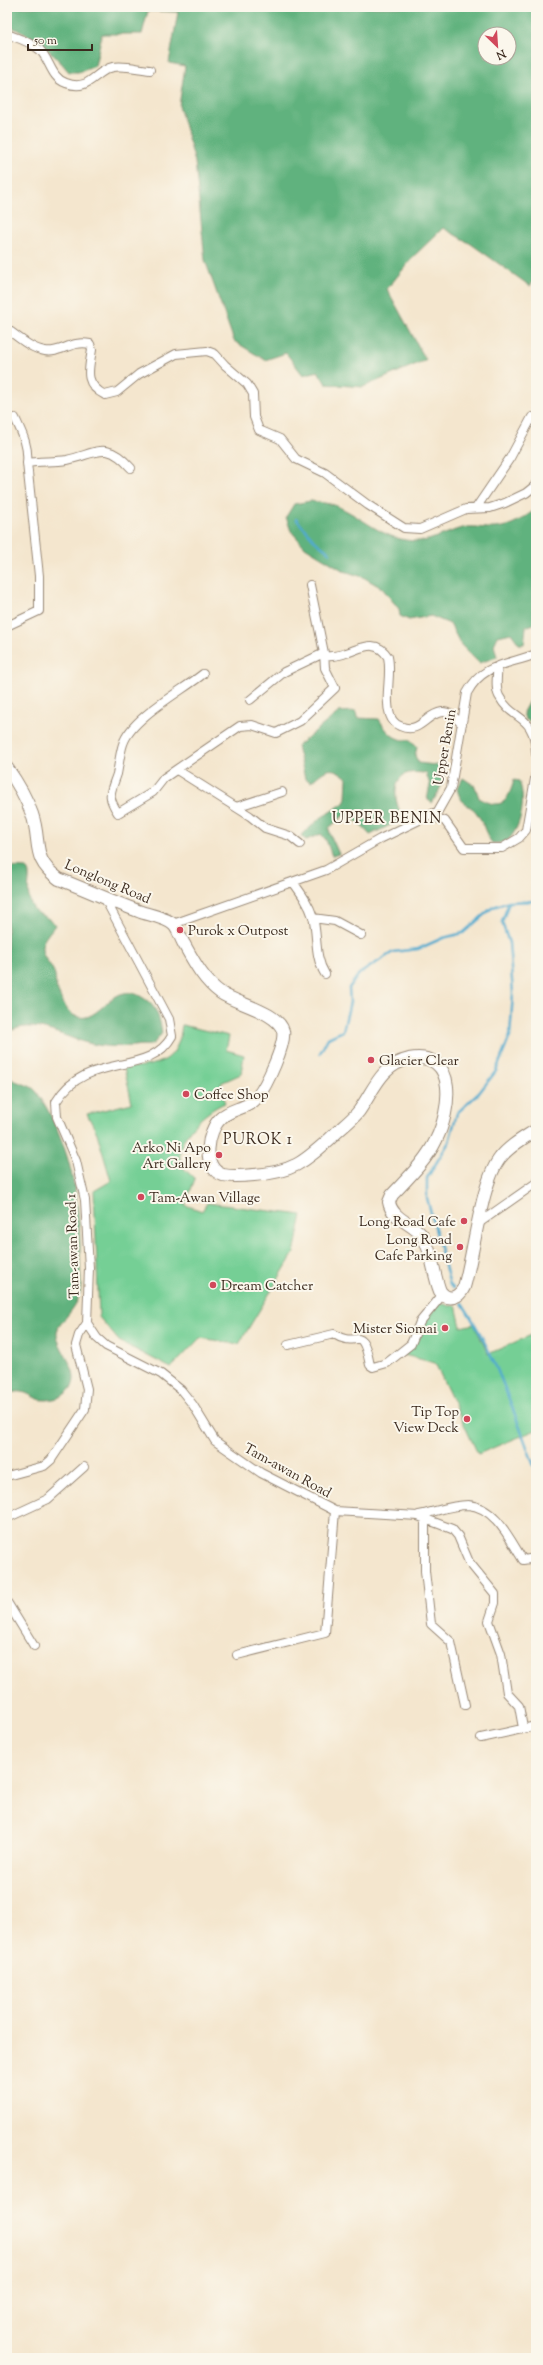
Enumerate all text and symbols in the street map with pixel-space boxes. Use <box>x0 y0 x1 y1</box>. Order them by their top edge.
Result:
scale bar <box>28 26 92 52</box>
north arrow <box>477 26 517 66</box>
text: 50 m <box>33 32 57 50</box>
text: N <box>493 45 509 63</box>
street label: Upper Benin <box>429 707 463 787</box>
district label: UPPER BENIN <box>332 809 442 830</box>
street label: Longlong Road <box>61 856 154 910</box>
place label: Purok x Outpost <box>188 922 289 942</box>
marker: Purok x Outpost <box>175 925 185 935</box>
place label: Glacier Clear <box>379 1052 459 1072</box>
marker: Glacier Clear <box>366 1055 376 1065</box>
place label: Coffee Shop <box>194 1086 269 1106</box>
marker: Coffee Shop <box>181 1089 191 1099</box>
district label: PUROK 1 <box>223 1130 293 1151</box>
place label: Arko Ni Apo Art Gallery <box>132 1139 211 1175</box>
marker: Arko Ni Apo Art Gallery <box>214 1150 224 1160</box>
place label: Tam-Awan Village <box>149 1189 260 1209</box>
marker: Tam-Awan Village <box>136 1192 146 1202</box>
street label: Tam-awan Road 1 <box>62 1193 86 1299</box>
place label: Long Road Cafe <box>359 1213 456 1233</box>
marker: Long Road Cafe <box>459 1216 469 1226</box>
place label: Long Road Cafe Parking <box>375 1231 452 1267</box>
marker: Long Road Cafe Parking <box>455 1242 465 1252</box>
place label: Dream Catcher <box>221 1277 314 1297</box>
marker: Dream Catcher <box>208 1280 218 1290</box>
place label: Mister Siomai <box>353 1320 437 1340</box>
marker: Mister Siomai <box>440 1323 450 1333</box>
place label: Tip Top View Deck <box>393 1403 459 1439</box>
marker: Tip Top View Deck <box>462 1414 472 1424</box>
street label: Tam-awan Road <box>240 1439 334 1504</box>

